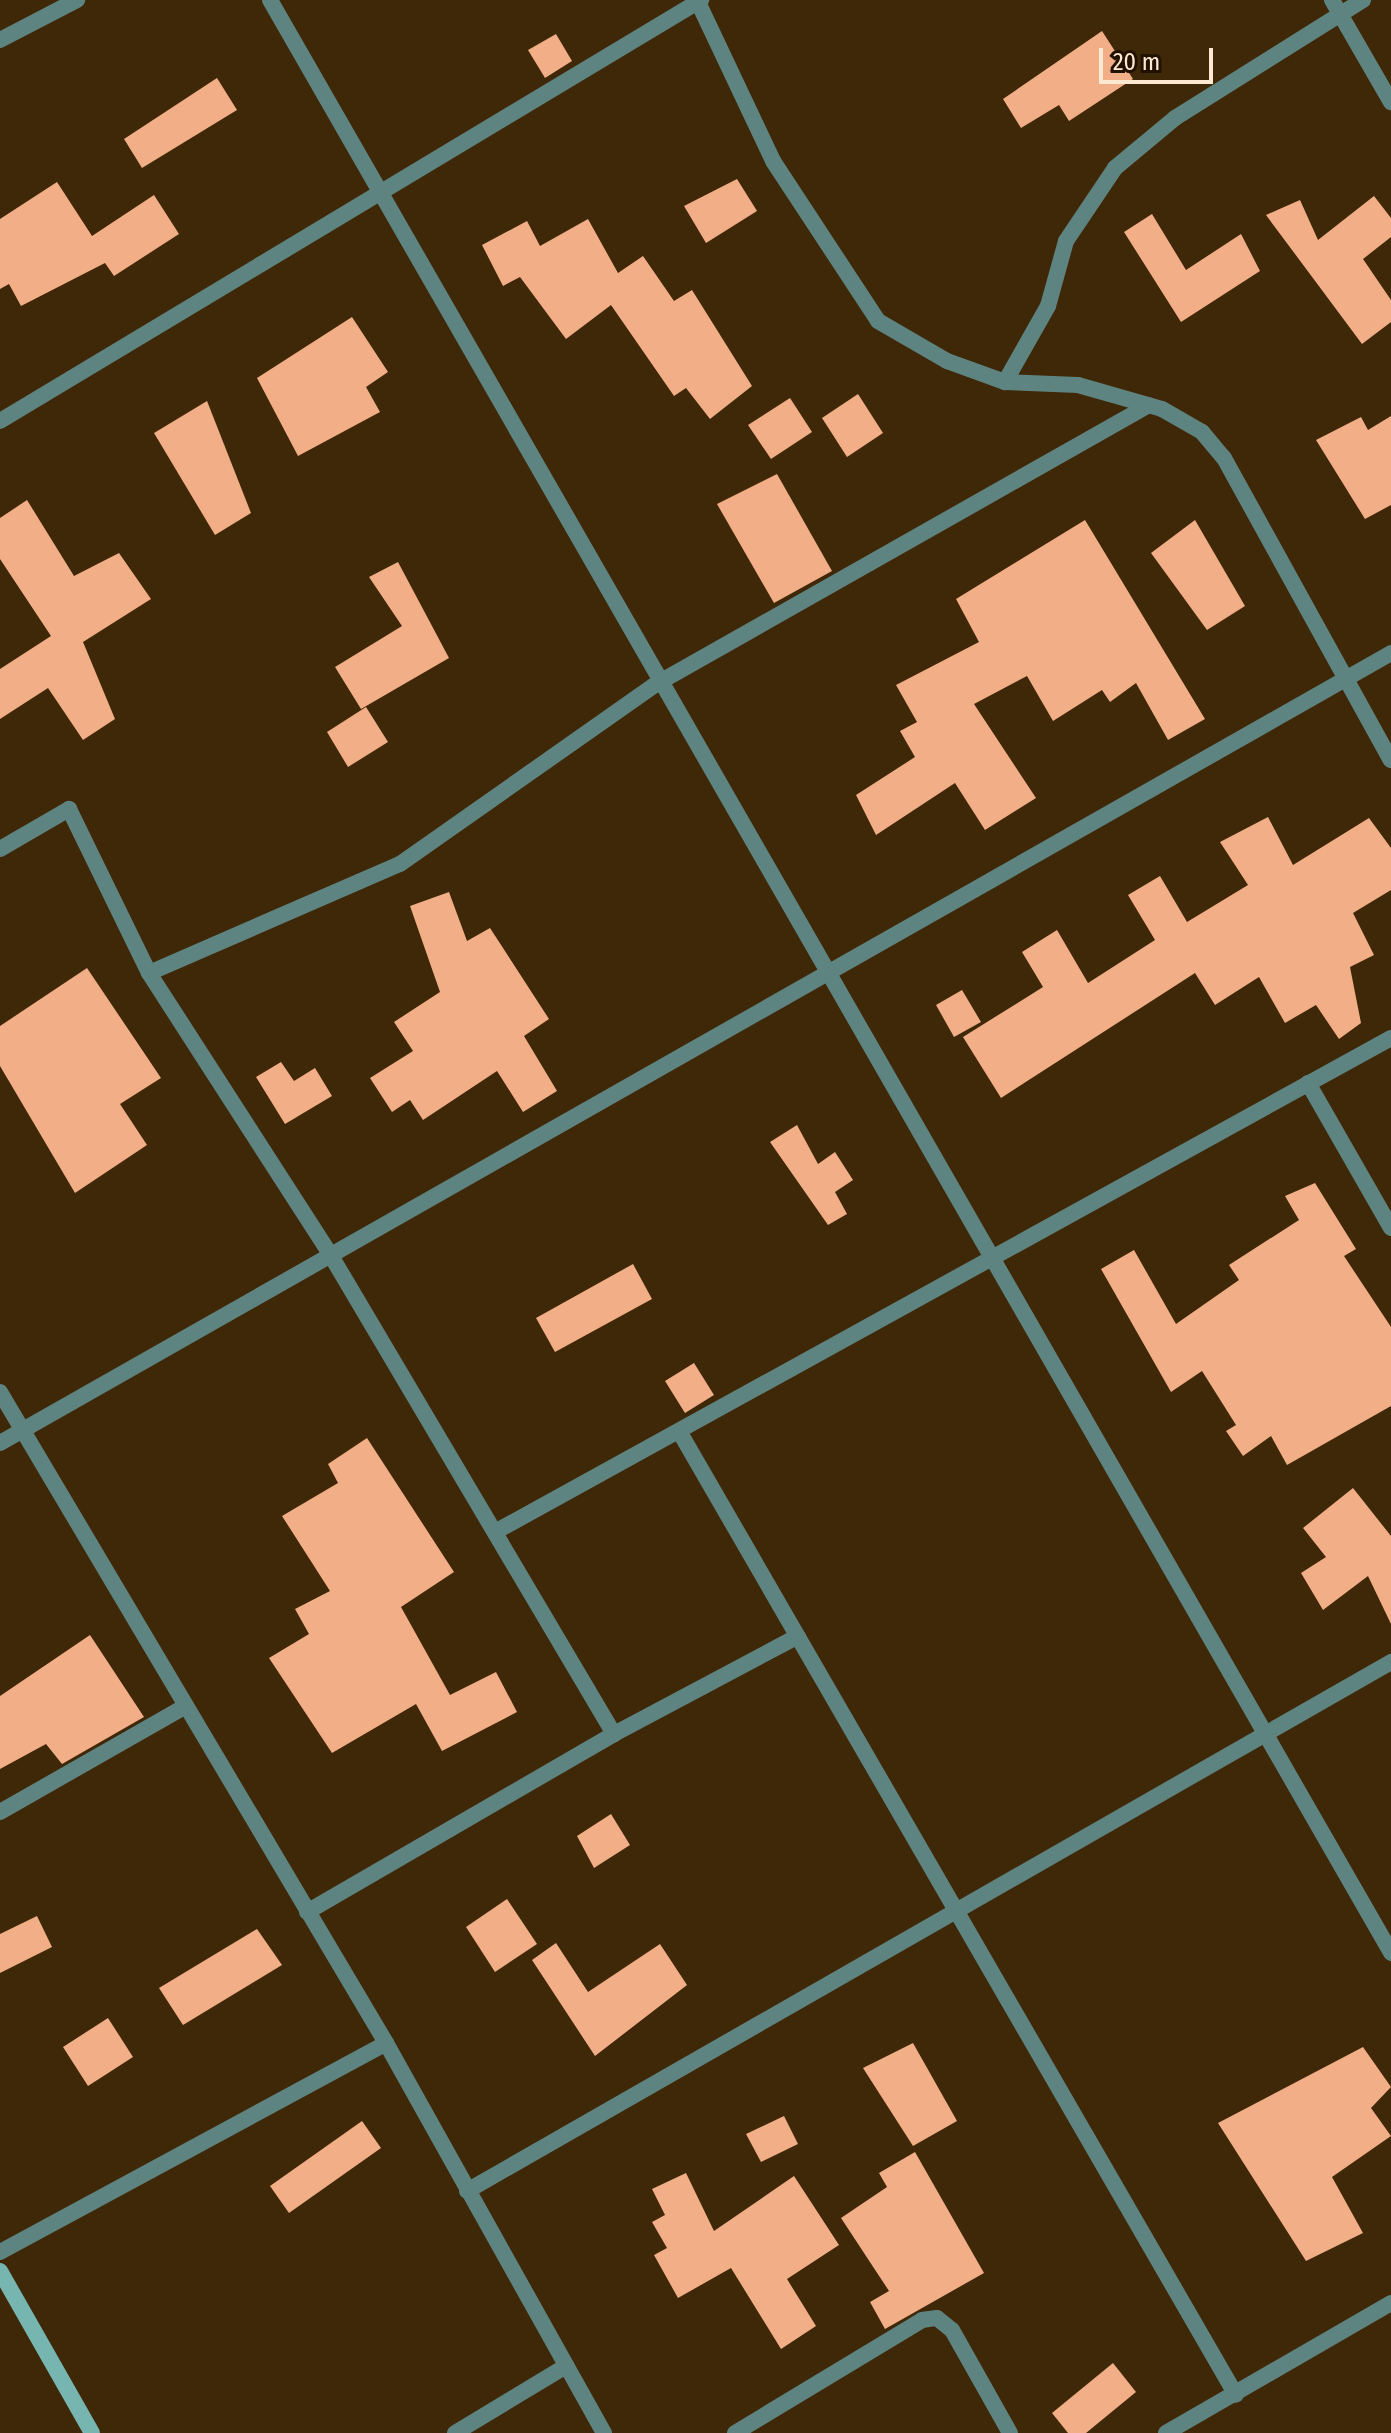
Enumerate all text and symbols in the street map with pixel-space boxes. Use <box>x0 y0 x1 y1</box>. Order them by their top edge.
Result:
scale bar <box>1103 32 1217 82</box>
text: 20 m <box>1113 48 1160 76</box>

